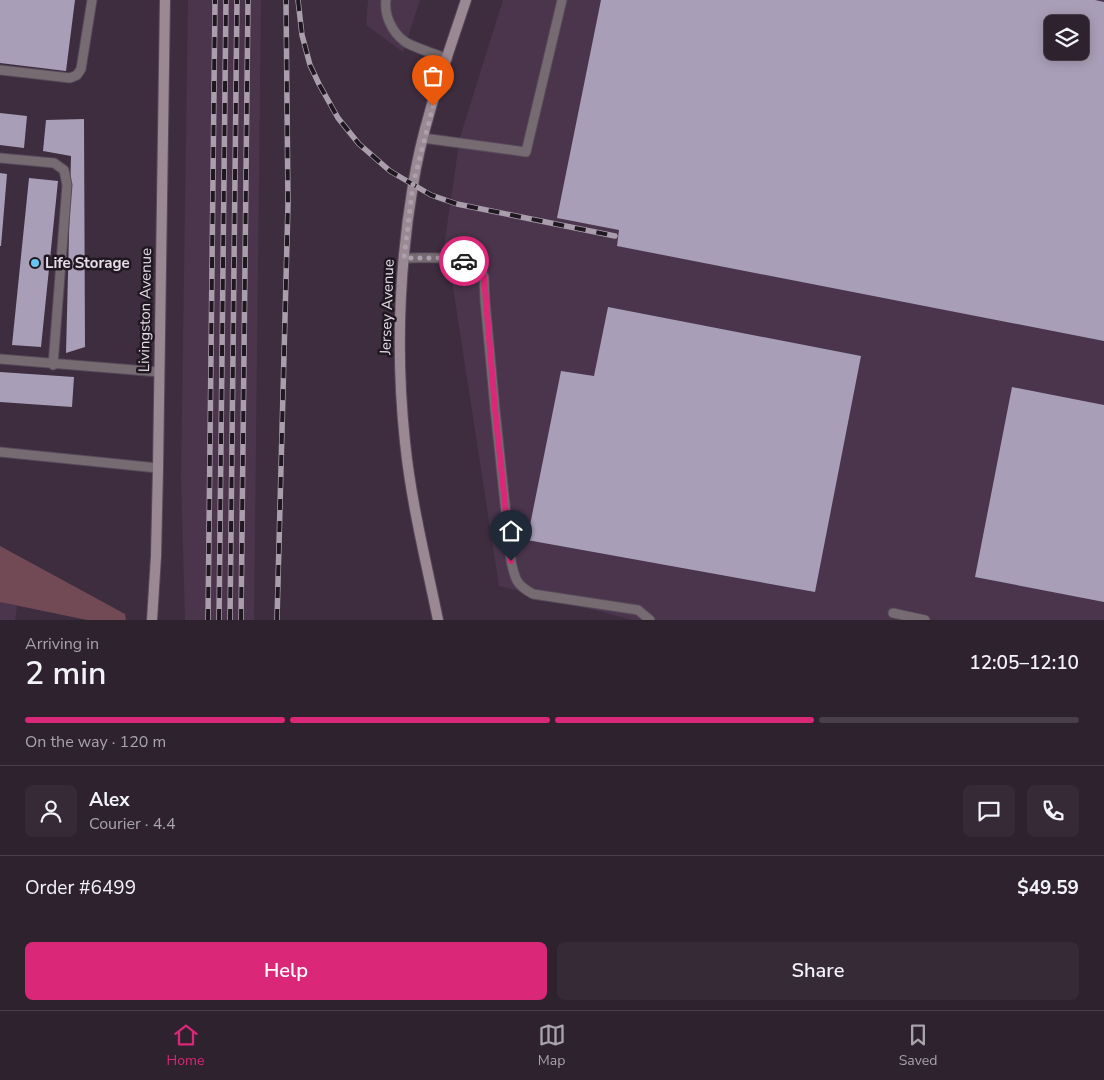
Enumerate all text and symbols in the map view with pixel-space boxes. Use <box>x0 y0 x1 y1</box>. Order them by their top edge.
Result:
map controls <box>1044 15 1089 60</box>
button: layers <box>1044 15 1089 60</box>
pin <box>412 55 454 106</box>
icon: bag <box>419 62 447 90</box>
courier <box>439 236 489 286</box>
icon: car <box>450 247 478 275</box>
street label: Livingston Avenue <box>134 248 156 372</box>
place label: Life Storage <box>45 253 130 273</box>
marker: Life Storage <box>29 257 41 269</box>
street label: Jersey Avenue <box>375 259 399 356</box>
pin <box>490 510 532 561</box>
icon: home <box>497 517 525 545</box>
text: Arriving in <box>25 633 99 655</box>
text: 12:05–12:10 <box>969 650 1079 676</box>
text: 2 min <box>25 652 107 695</box>
text: On the way · 120 m <box>25 731 166 753</box>
button: person <box>25 785 77 837</box>
button: chat <box>963 785 1015 837</box>
button: phone <box>1027 785 1079 837</box>
text: Alex <box>89 787 130 813</box>
text: Courier · 4.4 <box>89 813 175 835</box>
text: Order #6499 <box>25 875 136 901</box>
text: $49.59 <box>1017 875 1079 901</box>
button: Help <box>25 942 547 1000</box>
button: Share <box>557 942 1079 1000</box>
tab: Home <box>167 1021 204 1070</box>
tab: Map <box>538 1021 566 1070</box>
tab: Saved <box>899 1021 937 1070</box>

